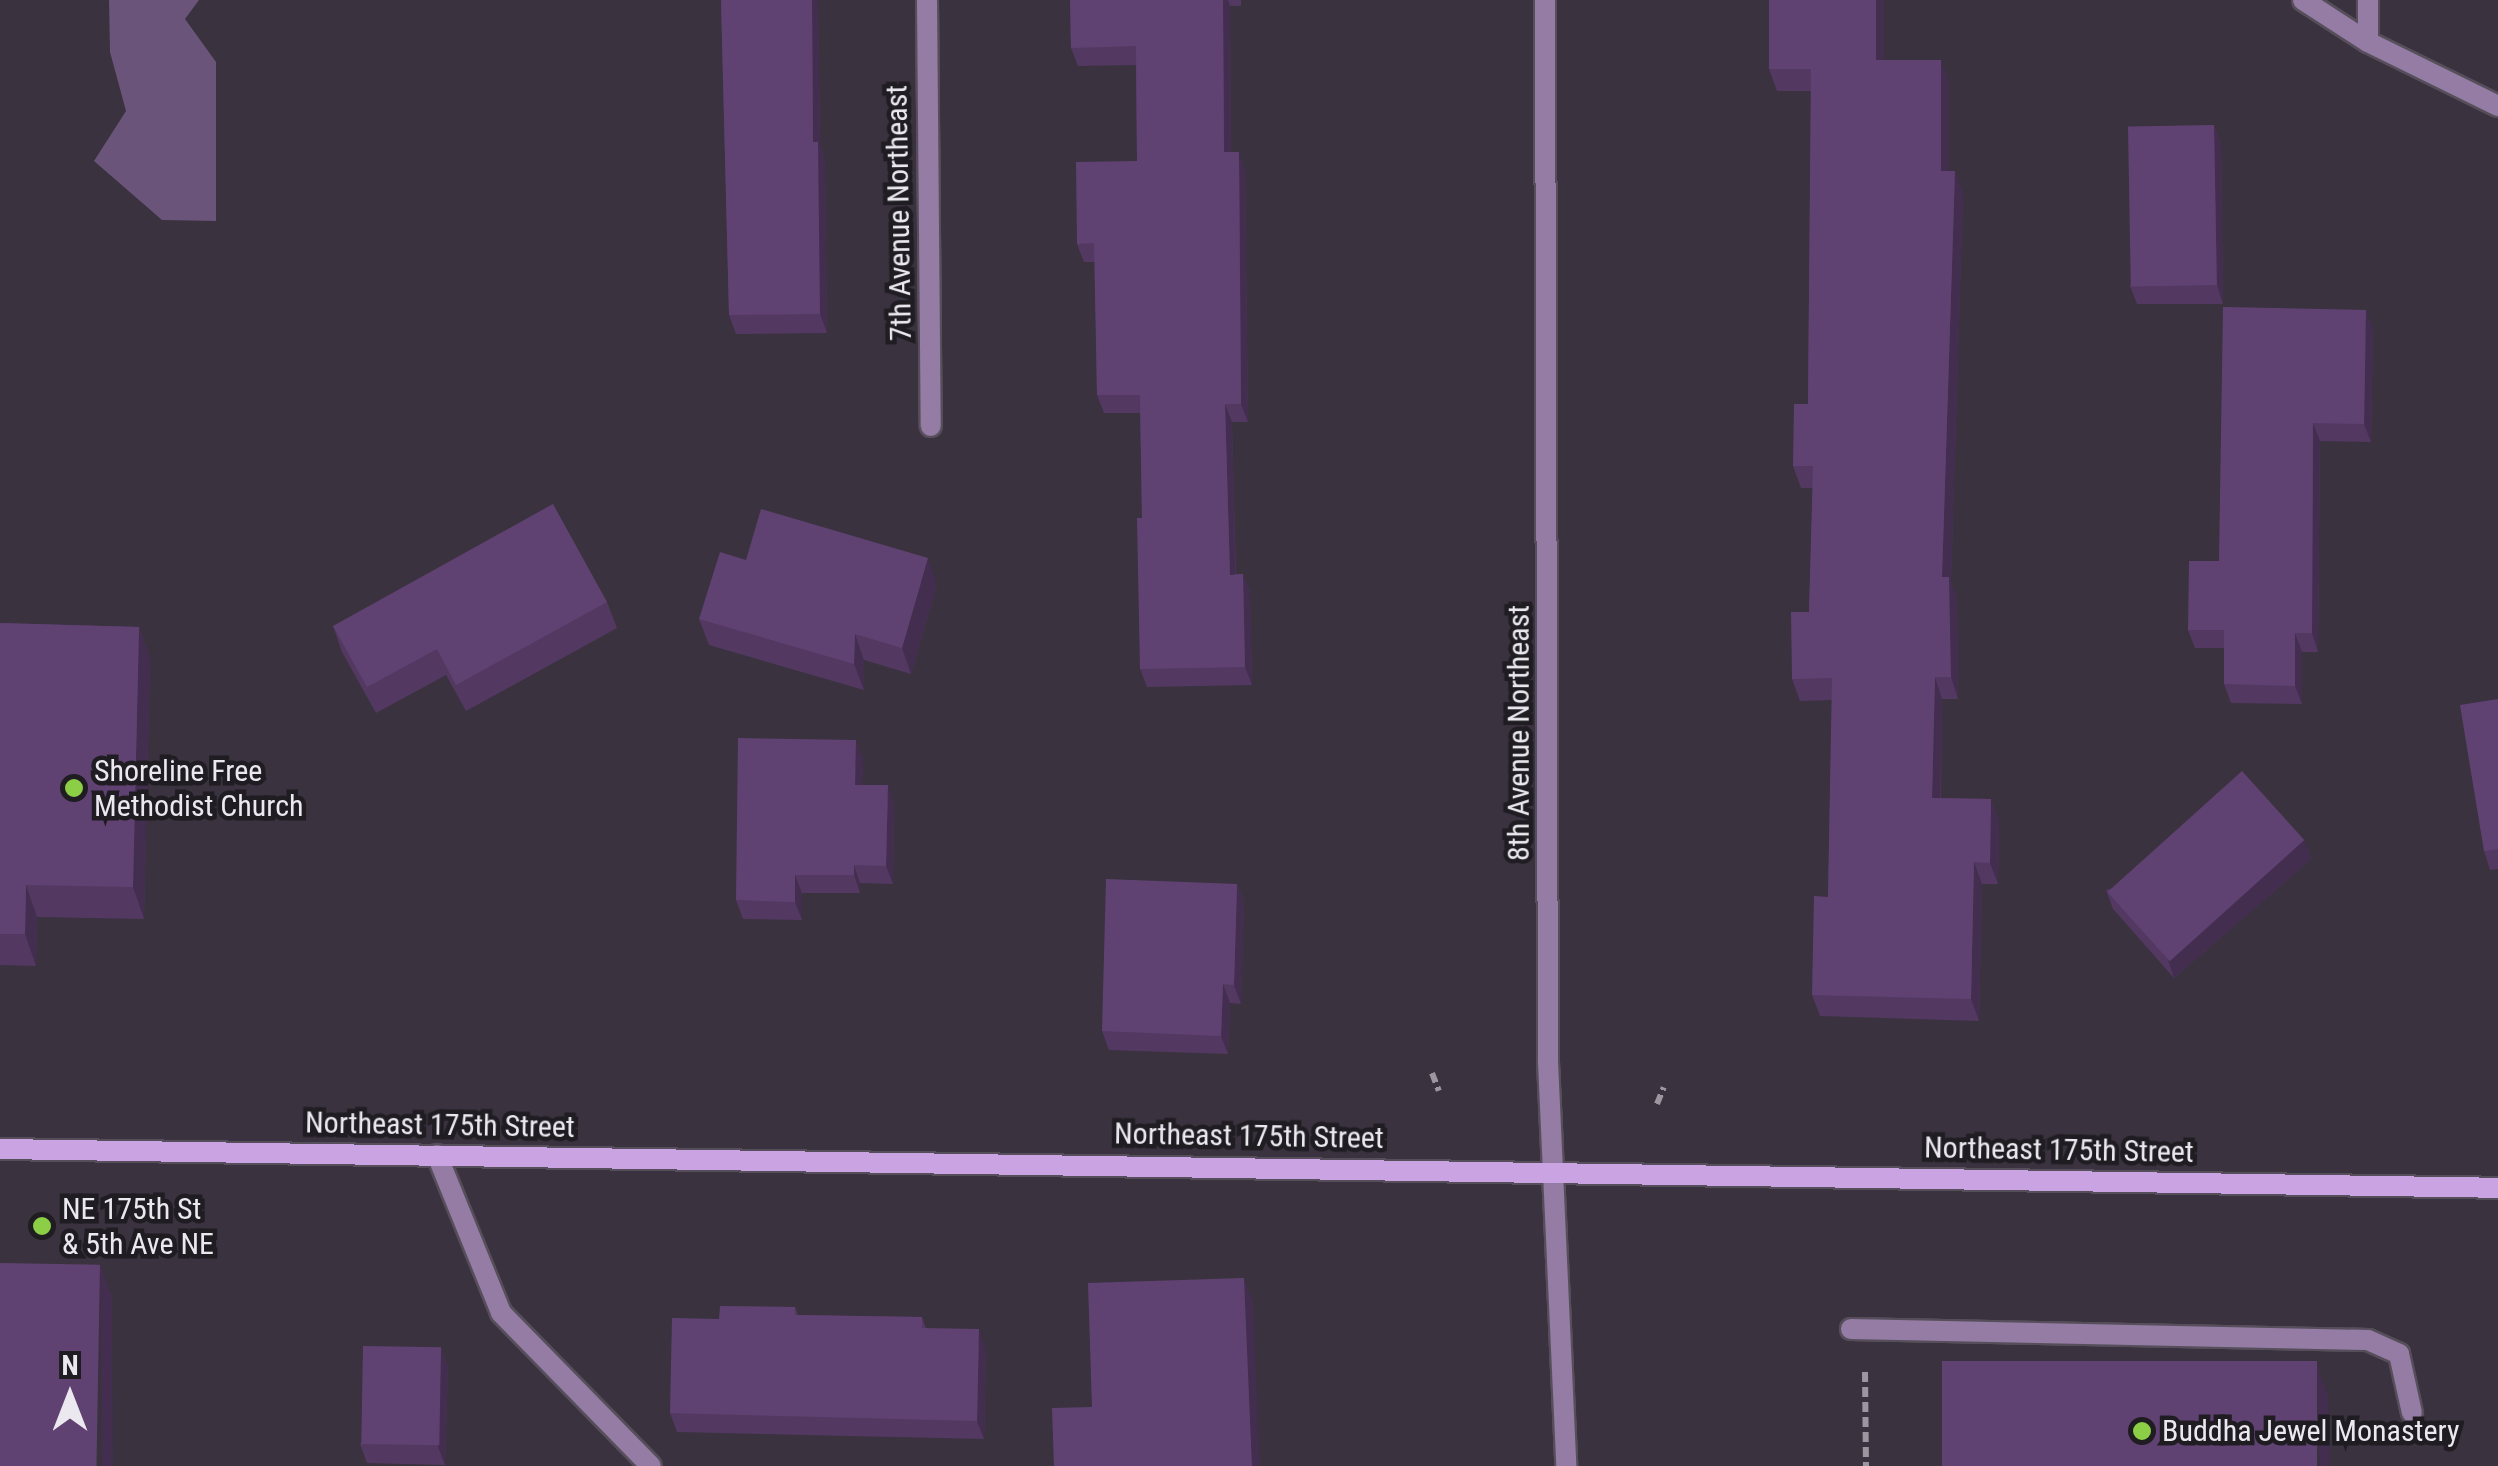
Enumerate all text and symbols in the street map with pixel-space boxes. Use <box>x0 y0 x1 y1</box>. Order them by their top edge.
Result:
street label: 7th Avenue Northeast <box>879 85 919 341</box>
street label: 8th Avenue Northeast <box>1501 605 1537 861</box>
place label: Shoreline Free Methodist Church <box>94 753 304 824</box>
marker: Shoreline Free Methodist Church <box>63 777 85 799</box>
street label: Northeast 175th Street <box>305 1105 575 1145</box>
street label: Northeast 175th Street <box>1114 1116 1384 1156</box>
street label: Northeast 175th Street <box>1924 1130 2194 1170</box>
place label: NE 175th St & 5th Ave NE <box>62 1191 214 1262</box>
marker: NE 175th St & 5th Ave NE <box>31 1215 53 1237</box>
north arrow <box>20 1346 120 1446</box>
text: N <box>61 1349 79 1382</box>
place label: Buddha Jewel Monastery <box>2162 1413 2459 1449</box>
marker: Buddha Jewel Monastery <box>2131 1420 2153 1442</box>

